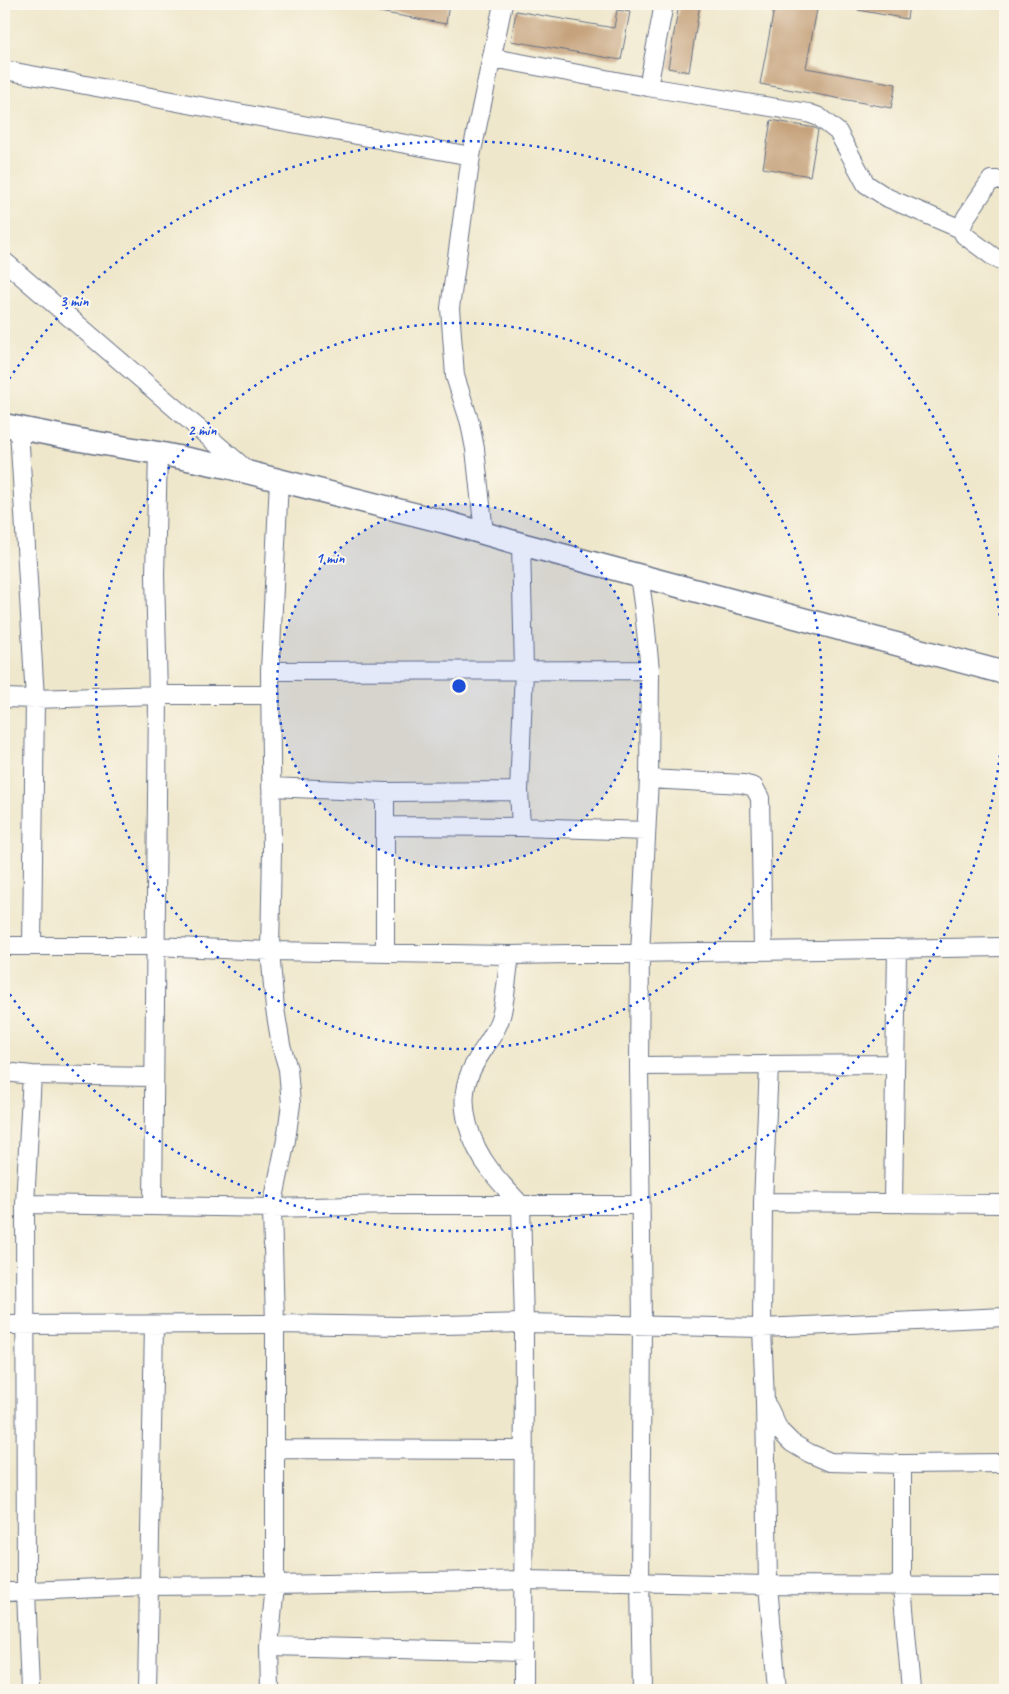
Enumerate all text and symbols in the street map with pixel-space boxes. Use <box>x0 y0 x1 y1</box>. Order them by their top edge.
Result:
text: 3 min <box>60 292 89 311</box>
text: 2 min <box>188 421 217 440</box>
text: 1 min <box>316 549 345 568</box>
centre of rings <box>450 677 468 695</box>

